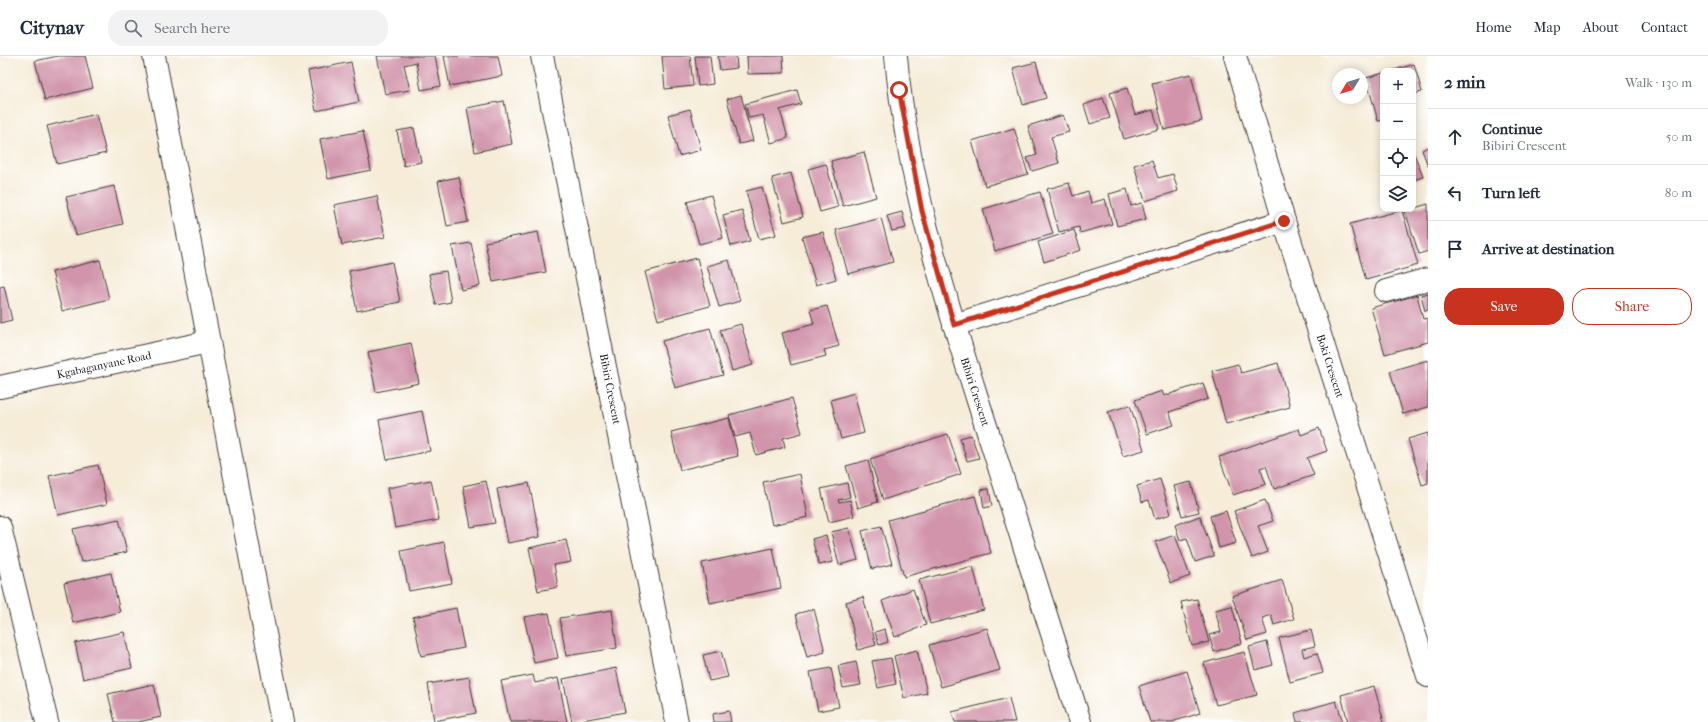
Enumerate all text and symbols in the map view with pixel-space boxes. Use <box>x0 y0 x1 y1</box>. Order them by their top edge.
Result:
search box <box>108 10 388 46</box>
text: Citynav <box>20 17 84 39</box>
icon: search <box>122 17 144 39</box>
text: Search here <box>154 19 230 37</box>
text: Home <box>1475 19 1512 36</box>
text: Map <box>1534 19 1561 36</box>
text: About <box>1583 19 1619 36</box>
text: Contact <box>1641 19 1688 36</box>
north arrow <box>1332 68 1368 104</box>
map controls <box>1380 68 1416 212</box>
button: + <box>1380 68 1416 104</box>
text: 2 min <box>1444 72 1485 92</box>
text: Walk · 130 m <box>1625 75 1692 90</box>
route start <box>890 81 908 99</box>
button: − <box>1380 104 1416 140</box>
text: Continue <box>1482 120 1542 138</box>
icon: ahead <box>1444 126 1466 148</box>
text: 50 m <box>1666 129 1692 144</box>
text: Bibiri Crescent <box>1482 138 1567 153</box>
button: locate <box>1380 140 1416 176</box>
button: layers <box>1380 176 1416 212</box>
icon: left <box>1444 182 1466 204</box>
text: Turn left <box>1482 184 1540 202</box>
text: 80 m <box>1665 185 1692 200</box>
route end <box>1275 212 1293 230</box>
icon: arrive <box>1444 238 1466 260</box>
text: Arrive at destination <box>1482 240 1614 258</box>
button: Save <box>1444 288 1564 325</box>
button: Share <box>1572 288 1692 325</box>
street label: Boki Crescent <box>1314 333 1346 399</box>
street label: Kgabaganyane Road <box>56 348 153 381</box>
street label: Bibiri Crescent <box>597 353 623 425</box>
street label: Bibiri Crescent <box>958 356 992 428</box>

